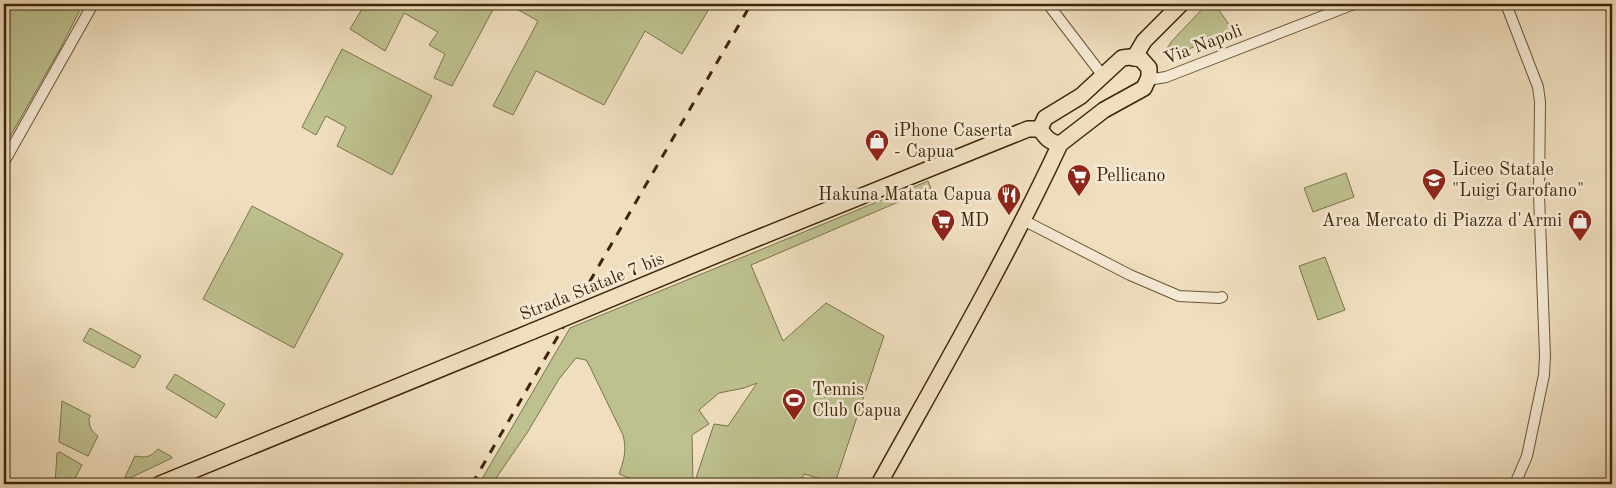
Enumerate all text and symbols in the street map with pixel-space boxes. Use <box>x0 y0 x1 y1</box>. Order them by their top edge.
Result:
street label: Via Napoli <box>1161 22 1245 68</box>
place label: iPhone Caserta - Capua <box>894 122 1013 161</box>
shop icon: iPhone Caserta - Capua <box>864 128 890 162</box>
place label: Liceo Statale "Luigi Garofano" <box>1452 161 1584 200</box>
supermarket icon: Pellicano <box>1066 163 1092 197</box>
place label: Pellicano <box>1096 167 1166 185</box>
school or university icon: Liceo Statale "Luigi Garofano" <box>1421 167 1447 201</box>
restaurant icon: Hakuna Matata Capua <box>996 182 1022 216</box>
place label: Hakuna Matata Capua <box>818 186 992 204</box>
supermarket icon: MD <box>930 208 956 242</box>
shop icon: Area Mercato di Piazza d'Armi <box>1567 208 1593 242</box>
place label: MD <box>960 212 989 230</box>
place label: Area Mercato di Piazza d'Armi <box>1322 212 1562 230</box>
street label: Strada Statale 7 bis <box>517 250 667 324</box>
place label: Tennis Club Capua <box>812 381 902 420</box>
sports icon: Tennis Club Capua <box>781 387 807 421</box>

